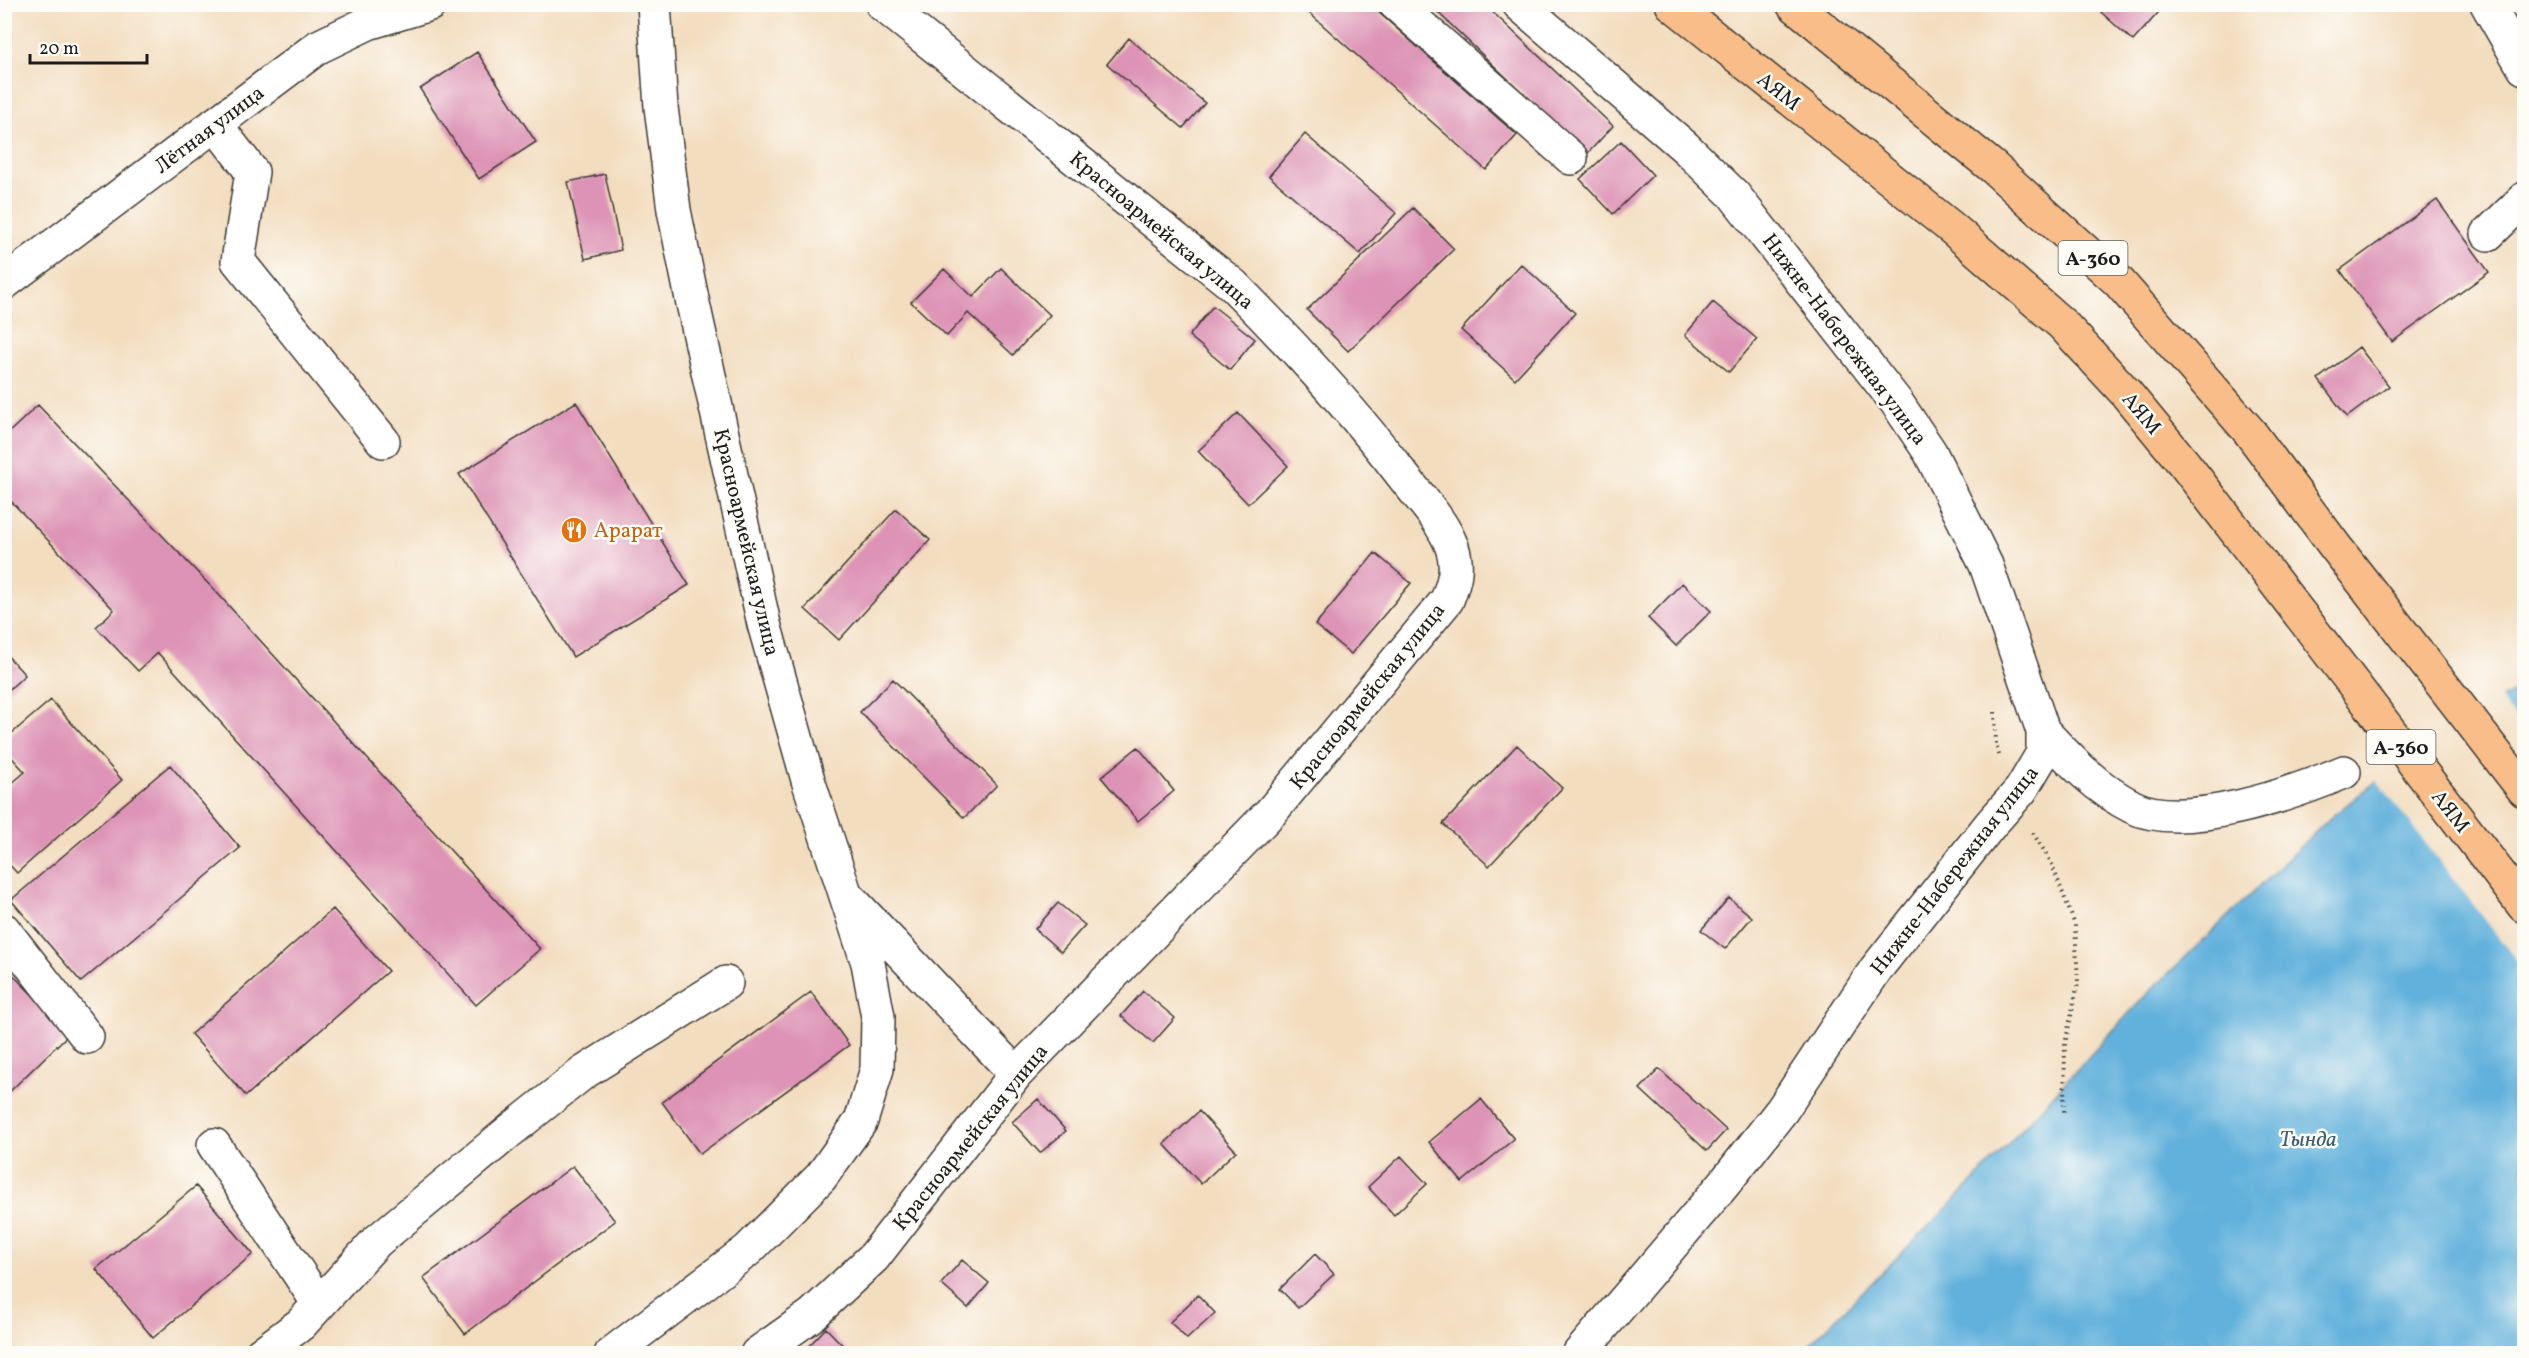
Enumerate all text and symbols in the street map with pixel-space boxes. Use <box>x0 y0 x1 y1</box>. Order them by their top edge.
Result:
scale bar <box>30 27 147 65</box>
text: 20 m <box>39 37 79 62</box>
street label: АЯМ <box>1750 66 1806 118</box>
street label: Лётная улица <box>149 79 271 181</box>
street label: Красноармейская улица <box>1063 145 1260 317</box>
street label: Нижне-Набережная улица <box>1754 228 1933 452</box>
road number: А-360 <box>2058 241 2128 275</box>
street label: АЯМ <box>2114 386 2167 442</box>
street label: Красноармейская улица <box>705 426 786 659</box>
restaurant icon: Арарат <box>559 515 589 545</box>
place label: Арарат <box>594 517 663 546</box>
street label: Красноармейская улица <box>1284 597 1453 797</box>
road number: А-360 <box>2366 730 2436 764</box>
street label: Нижне-Набережная улица <box>1864 760 2046 982</box>
street label: АЯМ <box>2424 784 2476 840</box>
street label: Красноармейская улица <box>887 1038 1056 1238</box>
water label: Тында <box>2279 1125 2337 1156</box>

